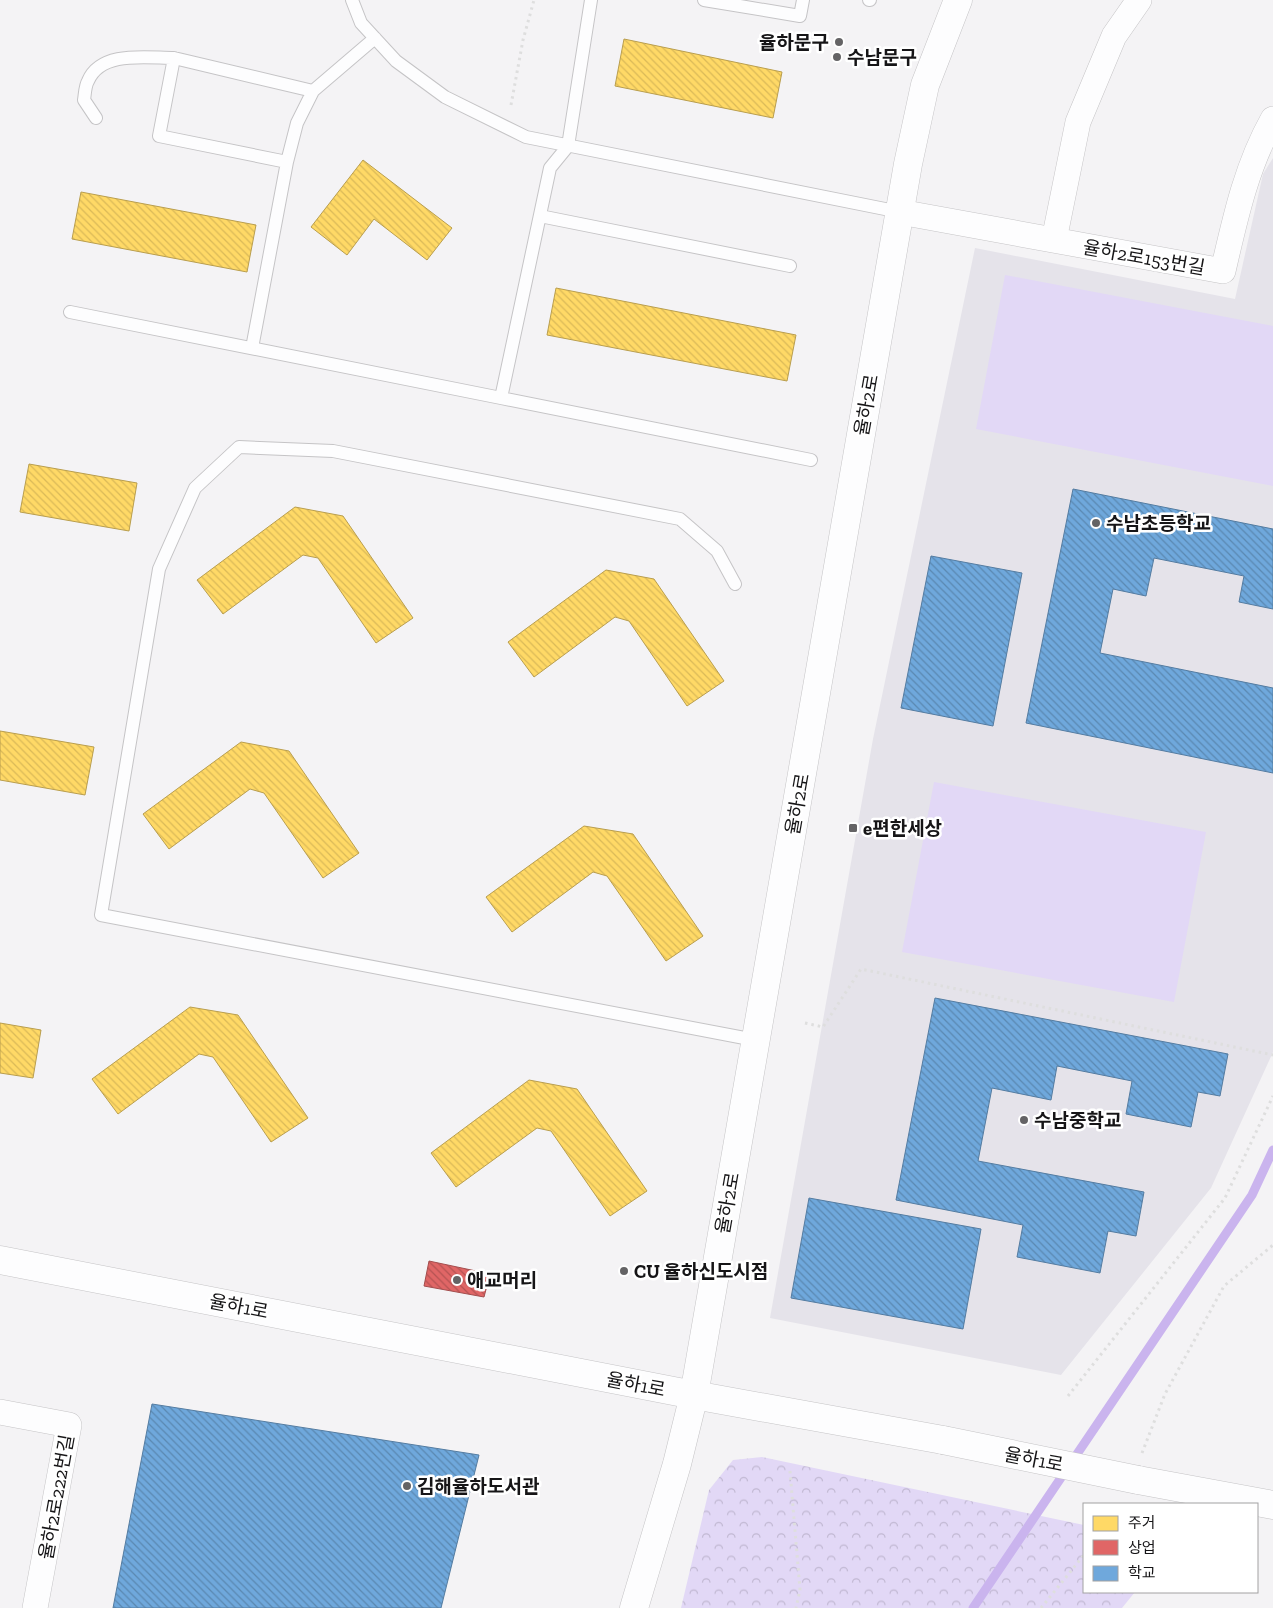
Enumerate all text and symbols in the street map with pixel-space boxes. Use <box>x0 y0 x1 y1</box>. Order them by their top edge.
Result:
place label: 율하문구 <box>759 31 829 54</box>
marker: 율하문구 <box>833 36 845 48</box>
place label: 수남문구 <box>847 46 917 69</box>
marker: 수남문구 <box>831 51 843 63</box>
street label: 율하2로153번길 <box>1081 235 1207 280</box>
street label: 율하2로 <box>850 372 883 438</box>
place label: 수남초등학교 <box>1106 512 1211 535</box>
marker: 수남초등학교 <box>1090 517 1102 529</box>
street label: 율하2로 <box>781 771 814 837</box>
place label: e편한세상 <box>863 817 942 840</box>
marker: e편한세상 <box>847 822 859 834</box>
place label: 수남중학교 <box>1034 1109 1121 1132</box>
marker: 수남중학교 <box>1018 1114 1030 1126</box>
street label: 율하2로 <box>711 1170 744 1236</box>
place label: CU 율하신도시점 <box>634 1260 768 1283</box>
marker: CU 율하신도시점 <box>618 1265 630 1277</box>
place label: 애교머리 <box>467 1269 537 1292</box>
marker: 애교머리 <box>451 1274 463 1286</box>
street label: 율하1로 <box>207 1290 270 1323</box>
street label: 율하1로 <box>604 1368 667 1401</box>
street label: 율하2로222번길 <box>34 1433 79 1561</box>
street label: 율하1로 <box>1002 1443 1065 1476</box>
place label: 김해율하도서관 <box>417 1475 540 1498</box>
marker: 김해율하도서관 <box>401 1480 413 1492</box>
legend <box>1083 1503 1258 1593</box>
text: 주거 <box>1128 1514 1156 1532</box>
text: 상업 <box>1128 1539 1156 1557</box>
text: 학교 <box>1128 1564 1156 1582</box>

